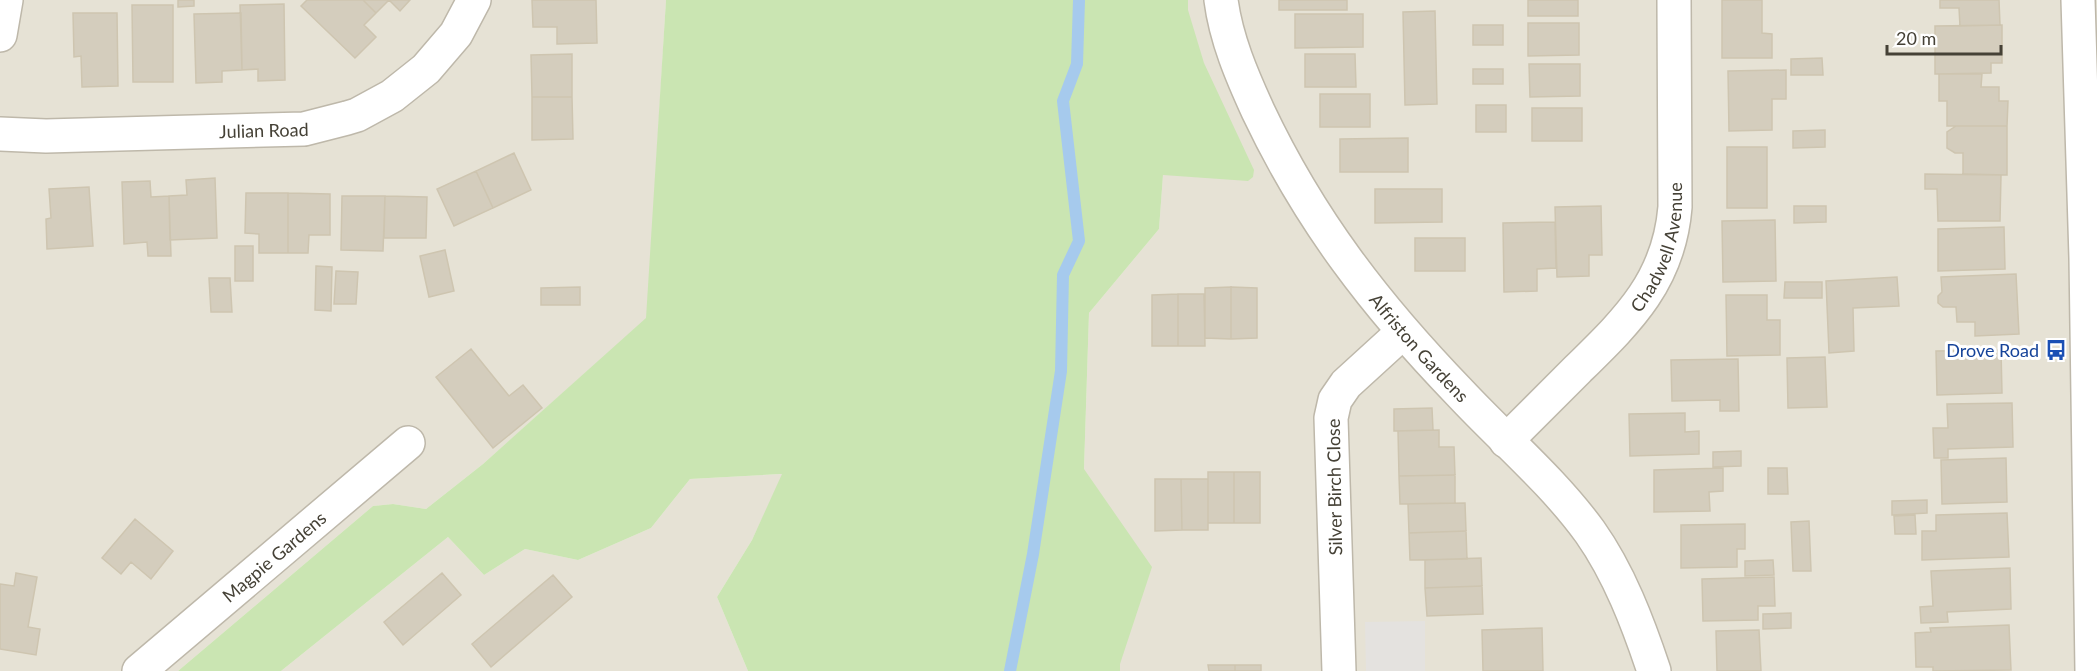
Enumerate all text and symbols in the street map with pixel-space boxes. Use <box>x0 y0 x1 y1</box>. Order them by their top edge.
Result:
scale bar <box>1887 18 2001 56</box>
text: 20 m <box>1896 27 1936 49</box>
street label: Julian Road <box>219 118 309 142</box>
street label: Chadwell Avenue <box>1625 182 1686 316</box>
street label: Alfriston Gardens <box>1365 289 1474 407</box>
bus stop icon: Drove Road <box>2044 338 2068 362</box>
place label: Drove Road <box>1946 339 2039 361</box>
street label: Silver Birch Close <box>1322 419 1346 555</box>
street label: Magpie Gardens <box>218 506 331 607</box>

